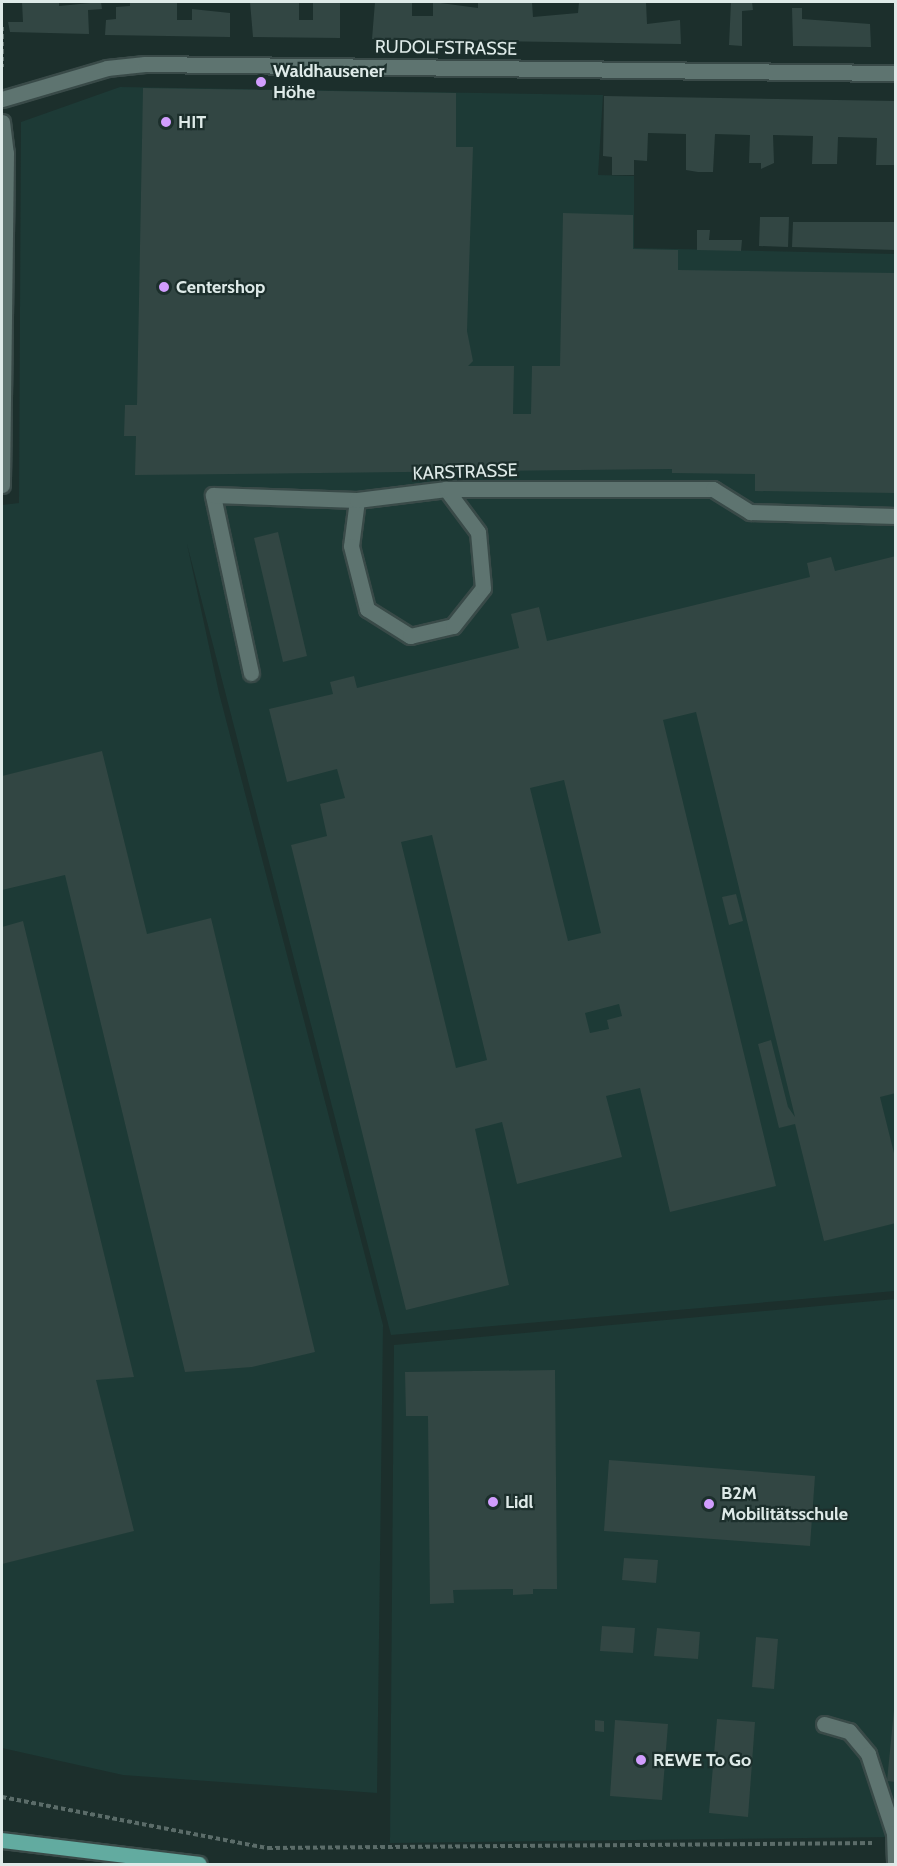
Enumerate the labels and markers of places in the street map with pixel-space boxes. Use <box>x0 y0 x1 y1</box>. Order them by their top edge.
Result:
place label: Waldhausener Höhe <box>273 61 384 104</box>
marker: Waldhausener Höhe <box>254 75 268 89</box>
place label: HIT <box>178 111 206 133</box>
marker: HIT <box>159 115 173 129</box>
place label: Centershop <box>176 276 265 298</box>
marker: Centershop <box>157 280 171 294</box>
place label: B2M Mobilitätsschule <box>721 1483 848 1526</box>
place label: Lidl <box>505 1491 533 1513</box>
marker: Lidl <box>486 1495 500 1509</box>
marker: B2M Mobilitätsschule <box>702 1497 716 1511</box>
place label: REWE To Go <box>653 1749 751 1771</box>
marker: REWE To Go <box>634 1753 648 1767</box>

